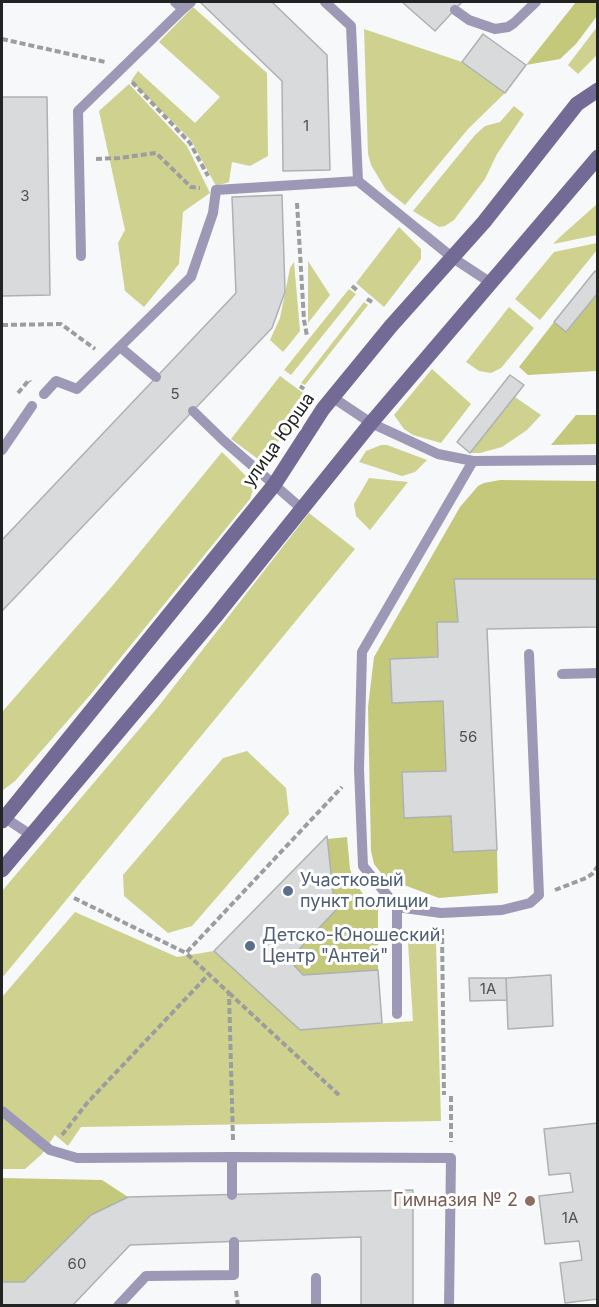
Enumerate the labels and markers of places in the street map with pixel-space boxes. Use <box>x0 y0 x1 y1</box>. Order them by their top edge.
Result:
place label: Участковый пункт полиции <box>300 870 429 912</box>
marker: Участковый пункт полиции <box>281 884 295 898</box>
place label: Детско-Юношеский Центр "Антей" <box>262 925 440 968</box>
marker: Детско-Юношеский Центр "Антей" <box>243 939 257 953</box>
place label: Гимназия № 2 <box>393 1190 518 1212</box>
marker: Гимназия № 2 <box>523 1194 537 1208</box>

